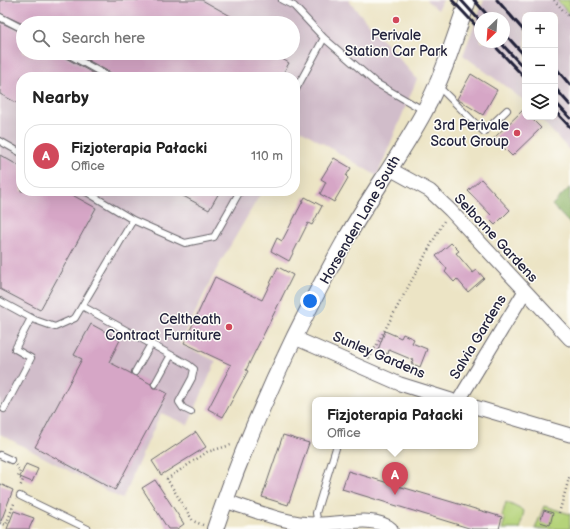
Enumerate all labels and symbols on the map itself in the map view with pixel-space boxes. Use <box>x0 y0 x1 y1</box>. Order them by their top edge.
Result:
north arrow <box>474 12 510 48</box>
marker: Perivale Station Car Park <box>391 15 401 25</box>
place label: Perivale Station Car Park <box>345 27 447 60</box>
place label: 3rd Perivale Scout Group <box>430 117 509 150</box>
marker: 3rd Perivale Scout Group <box>512 128 522 138</box>
street label: Horsenden Lane South <box>316 152 404 287</box>
street label: Selborne Gardens <box>451 190 542 286</box>
your location <box>300 291 320 311</box>
street label: Salvia Gardens <box>446 292 510 382</box>
place label: Celtheath Contract Furniture <box>105 311 221 344</box>
marker: Celtheath Contract Furniture <box>224 322 234 332</box>
street label: Sunley Gardens <box>330 328 428 382</box>
pin: A <box>382 462 408 495</box>

